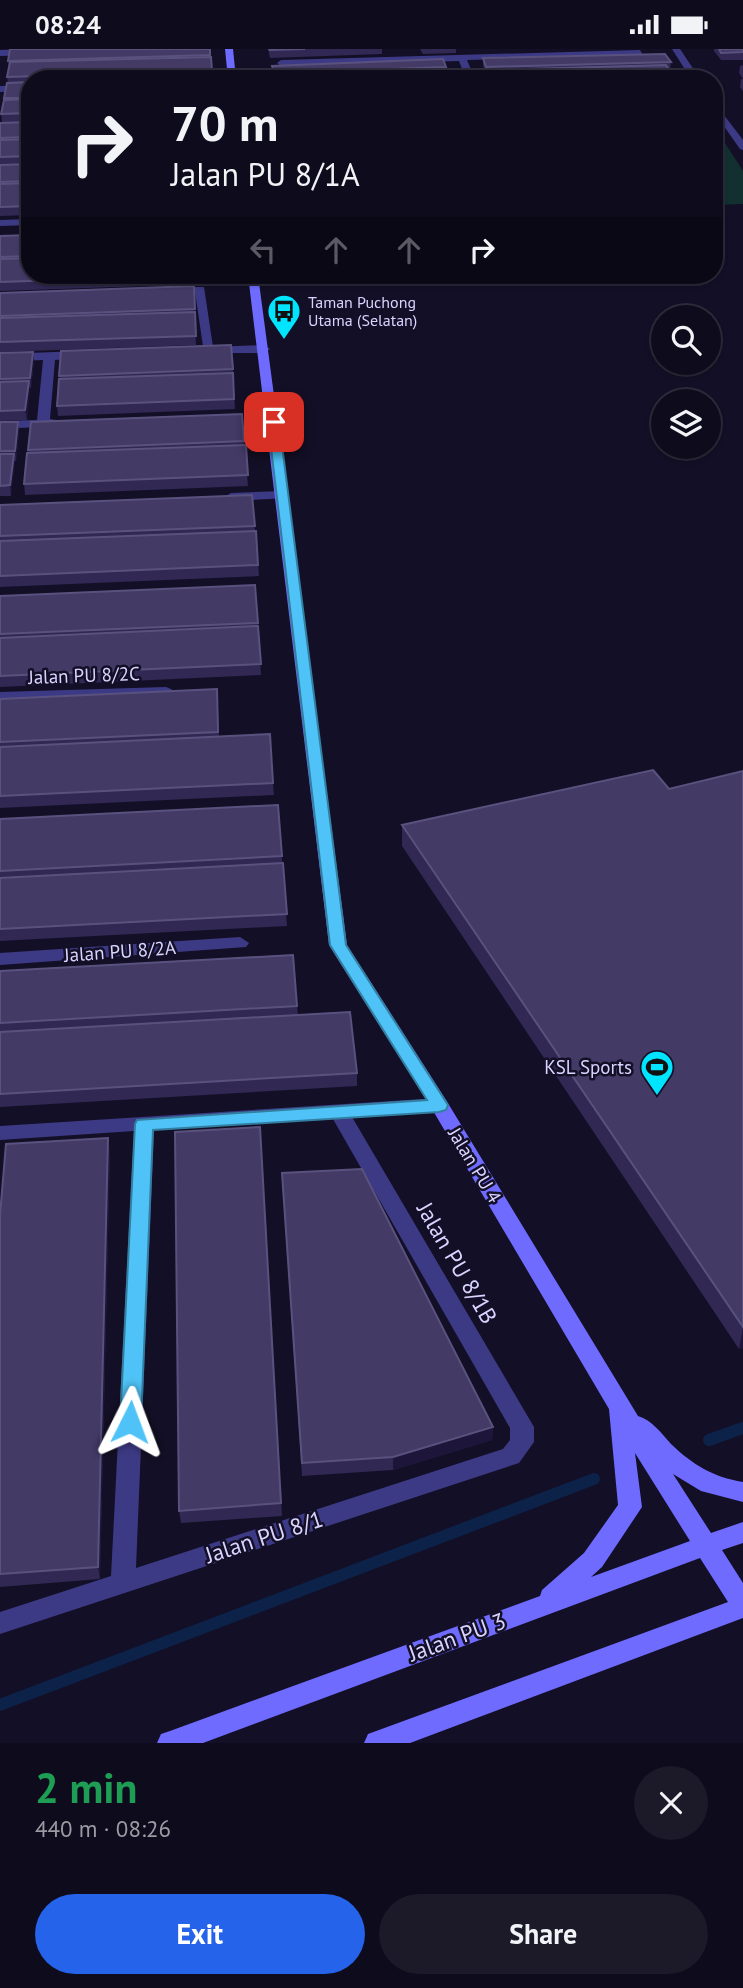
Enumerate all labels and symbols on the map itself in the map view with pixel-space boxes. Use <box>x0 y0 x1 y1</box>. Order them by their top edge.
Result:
bus stop icon: Taman Puchong Utama (Selatan) <box>265 292 303 341</box>
place label: Taman Puchong Utama (Selatan) <box>308 292 417 330</box>
pin <box>244 392 304 452</box>
street label: Jalan PU 8/2C <box>27 661 140 689</box>
street label: Jalan PU 8/2A <box>62 935 177 967</box>
sports icon: KSL Sports <box>638 1048 676 1097</box>
place label: KSL Sports <box>544 1055 632 1079</box>
street label: Jalan PU 4 <box>443 1122 507 1207</box>
street label: Jalan PU 8/1B <box>410 1196 504 1329</box>
position arrow <box>93 1385 167 1459</box>
street label: Jalan PU 8/1 <box>200 1504 326 1569</box>
street label: Jalan PU 3 <box>403 1606 509 1668</box>

